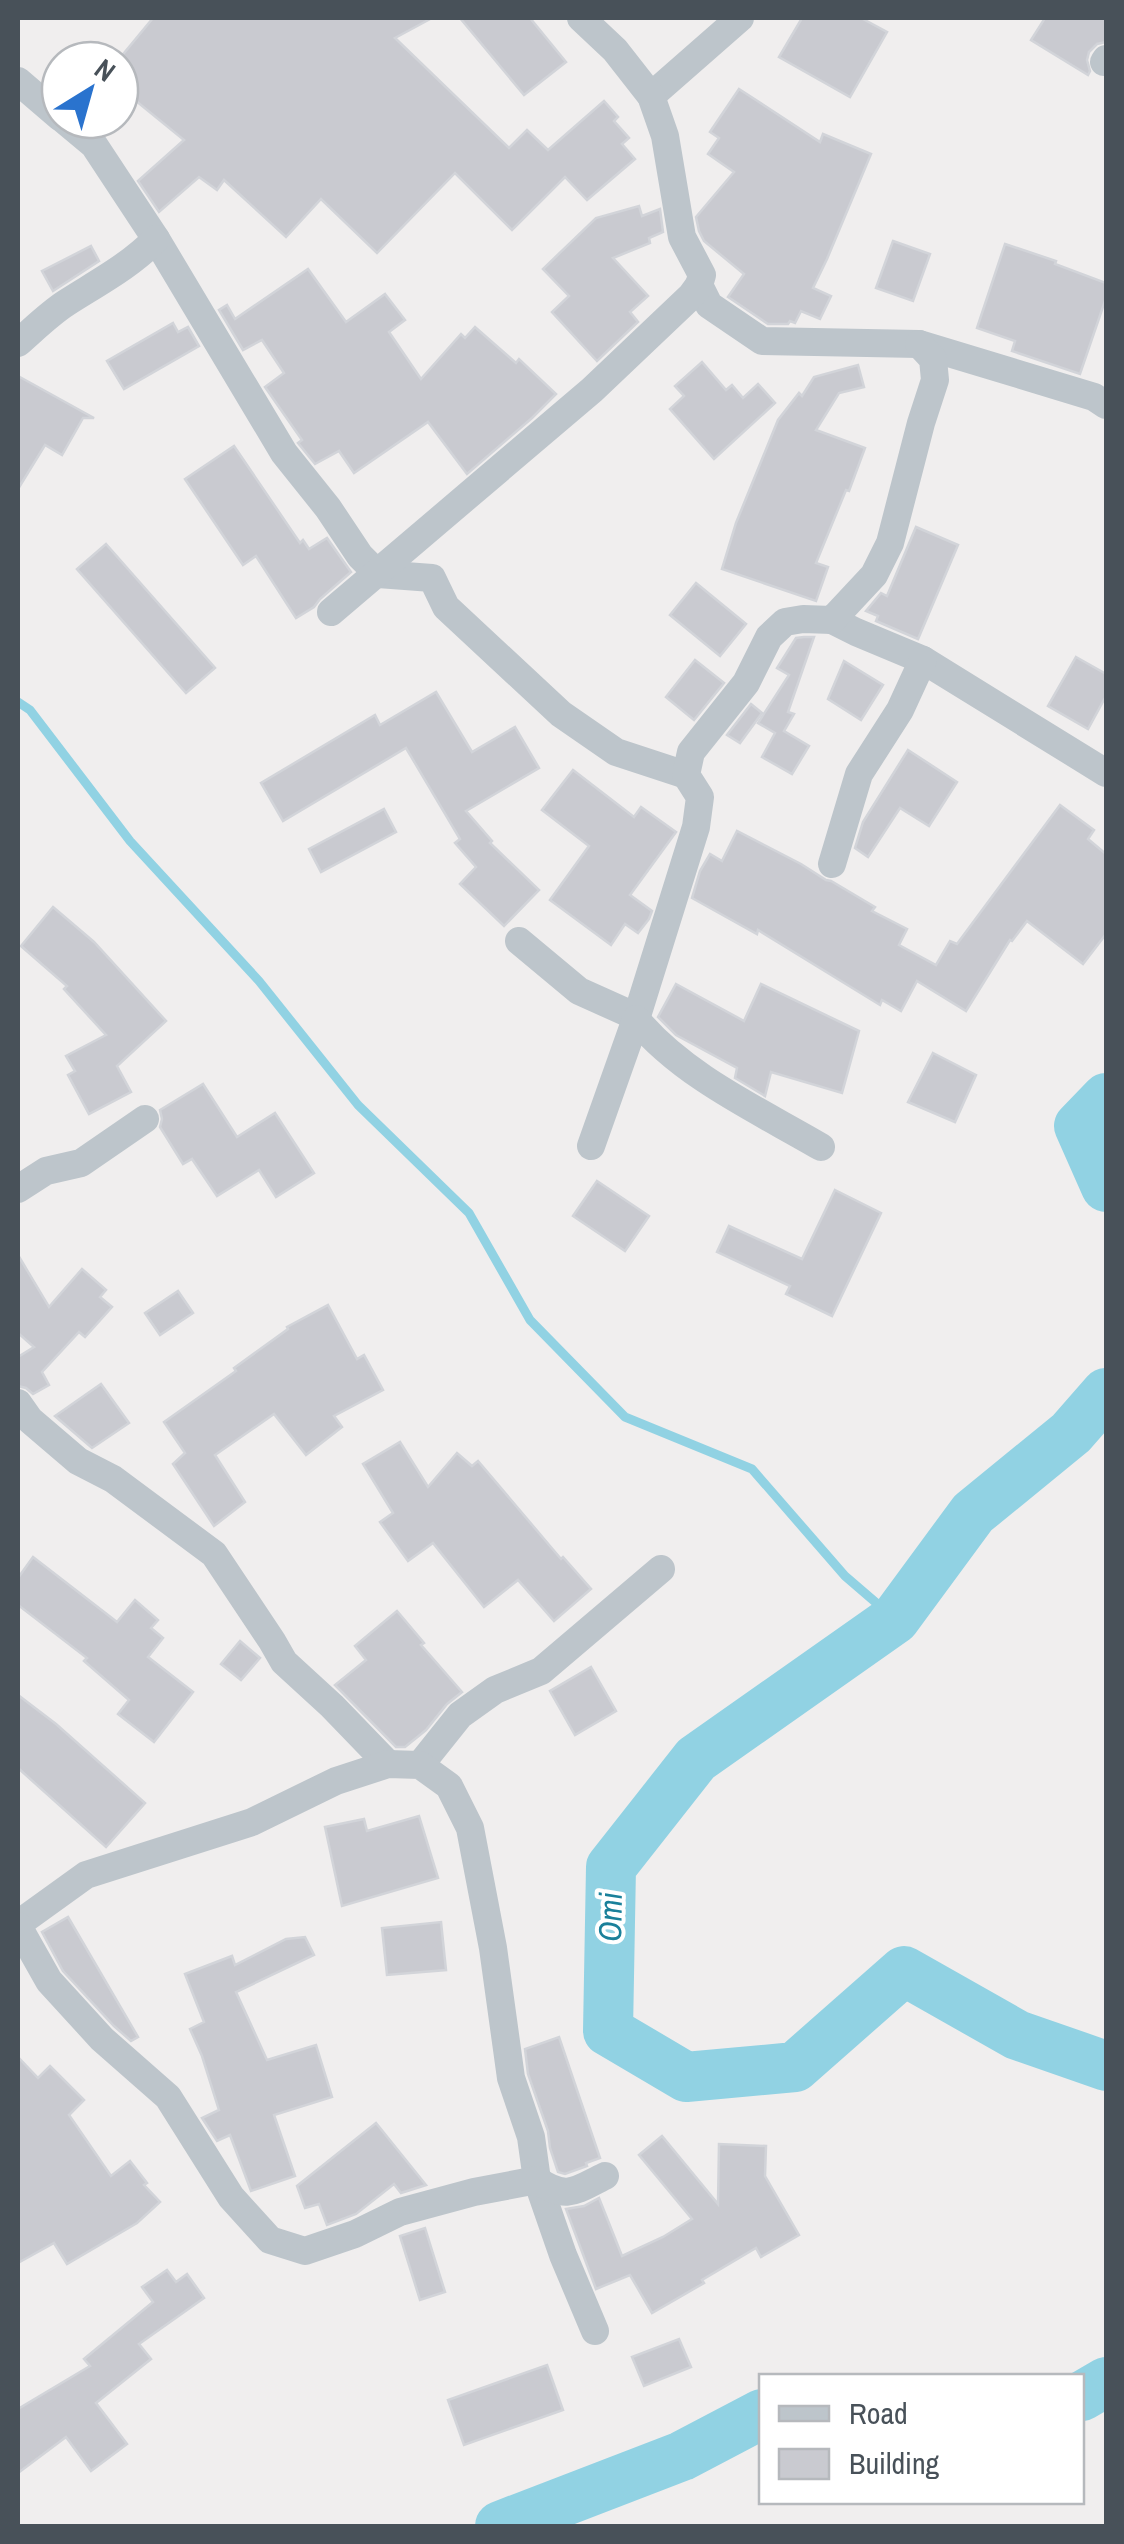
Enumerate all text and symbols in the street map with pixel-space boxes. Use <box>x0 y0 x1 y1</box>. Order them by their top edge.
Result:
north arrow <box>40 40 140 140</box>
text: N <box>87 50 123 90</box>
water label: Omi <box>588 1891 632 1942</box>
legend <box>759 2374 1084 2504</box>
text: Road <box>849 2393 908 2433</box>
text: Building <box>849 2443 940 2483</box>

